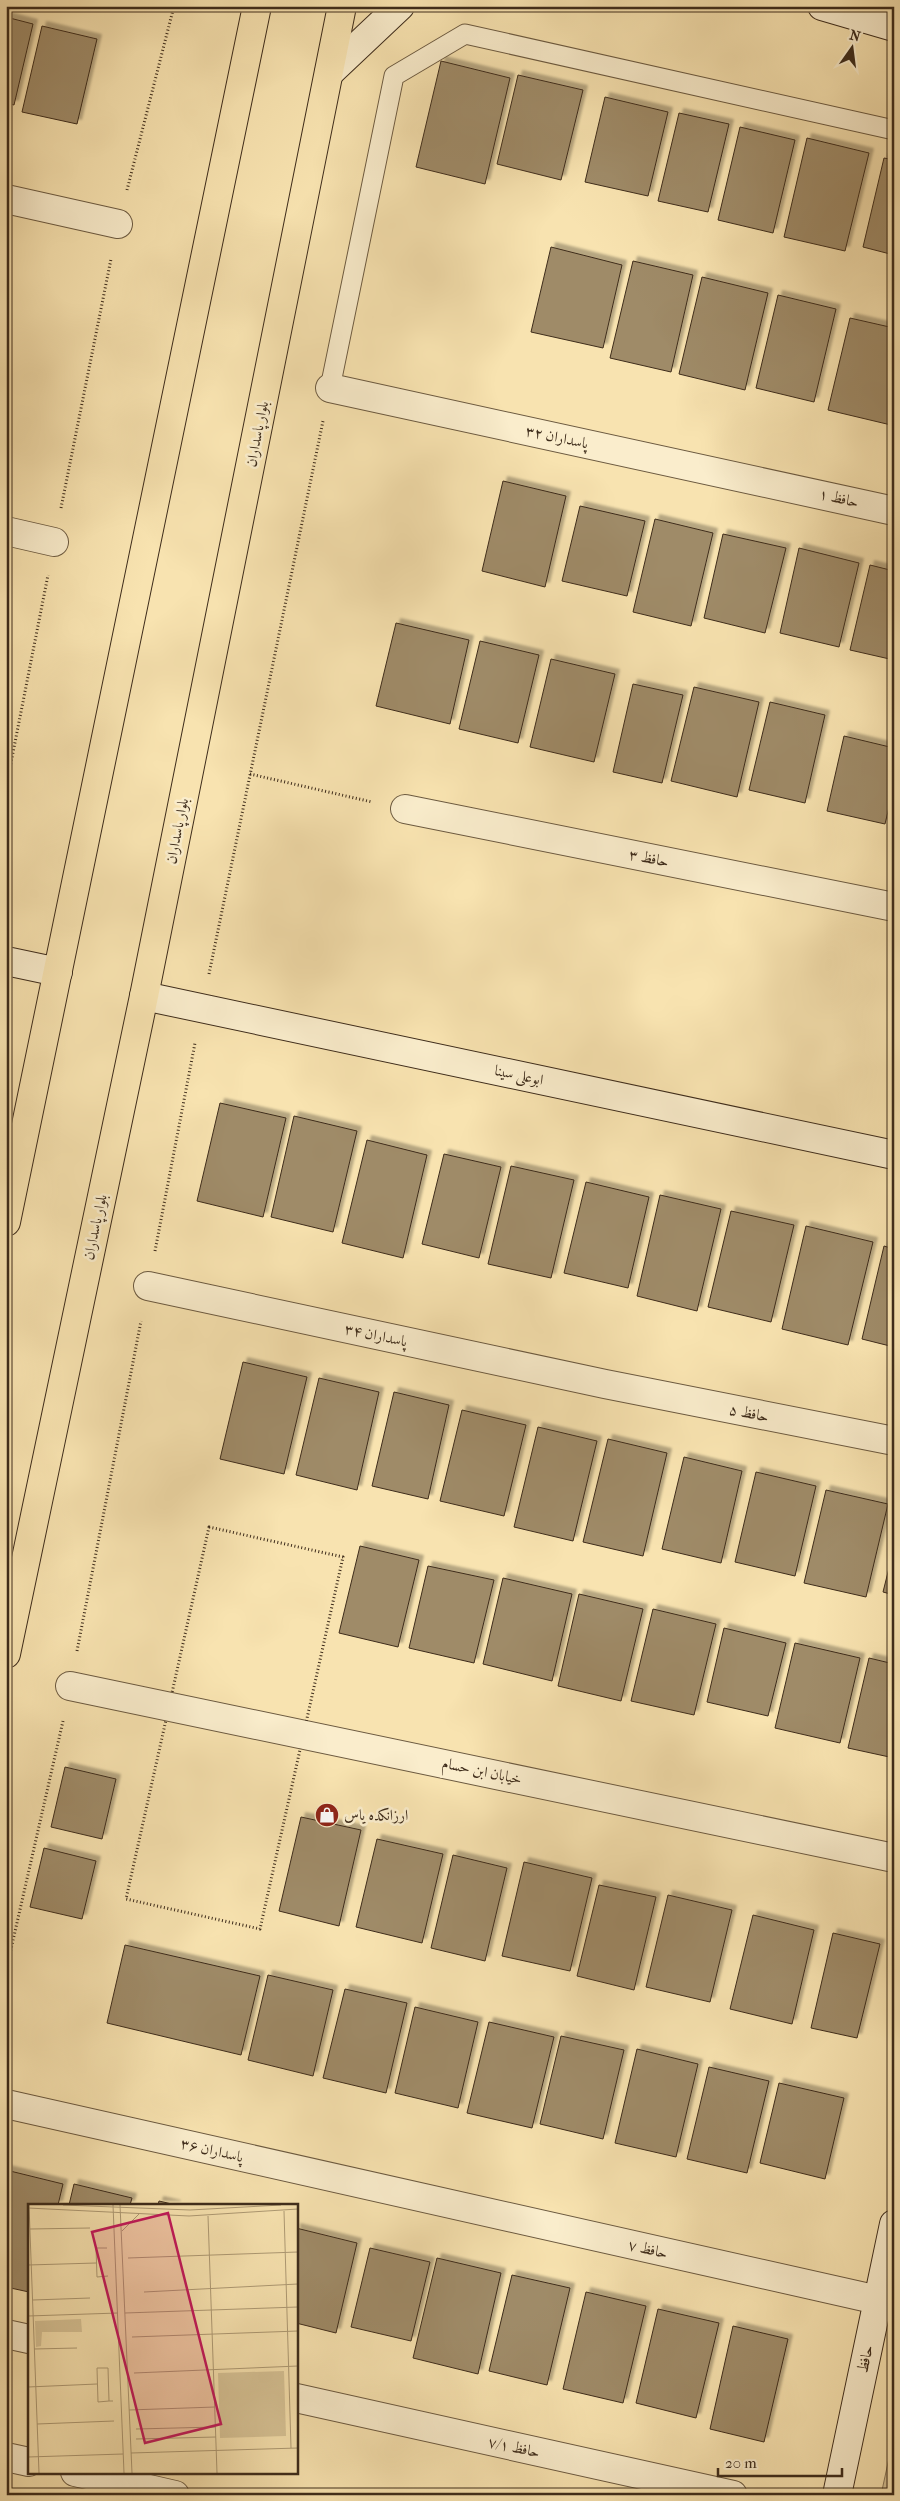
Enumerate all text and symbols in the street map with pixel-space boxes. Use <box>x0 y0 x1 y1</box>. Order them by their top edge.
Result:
north arrow <box>828 22 878 72</box>
text: N <box>848 26 863 45</box>
street label: بلوار پاسداران <box>242 399 274 469</box>
street label: پاسداران ۳۲ <box>524 422 591 455</box>
street label: حافظ ۱ <box>817 485 861 511</box>
street label: بلوار پاسداران <box>162 796 194 866</box>
street label: حافظ ۳ <box>628 845 670 871</box>
street label: ابوعلی سینا <box>492 1061 545 1091</box>
street label: بلوار پاسداران <box>79 1192 113 1262</box>
street label: پاسداران ۳۴ <box>343 1320 410 1353</box>
street label: حافظ ۵ <box>728 1400 770 1426</box>
street label: خیابان ابن حسام <box>440 1754 524 1792</box>
shop icon: ارزانکده یاس <box>314 1802 340 1828</box>
place label: ارزانکده یاس <box>344 1806 408 1824</box>
street label: پاسداران ۳۶ <box>178 2134 246 2168</box>
inset map <box>28 2204 298 2474</box>
street label: حافظ ۷ <box>626 2236 670 2262</box>
street label: حافظ <box>853 2343 877 2375</box>
street label: حافظ ۷/۱ <box>486 2433 542 2461</box>
scale bar <box>718 2446 841 2478</box>
text: 20 m <box>725 2454 757 2472</box>

